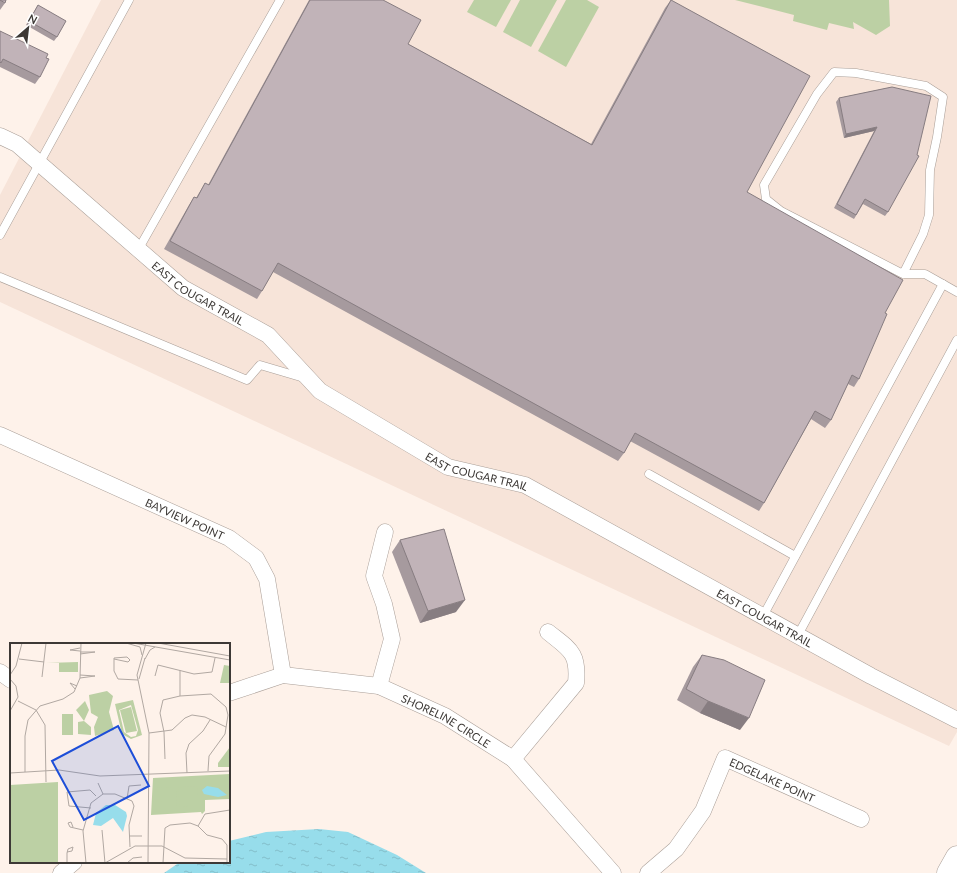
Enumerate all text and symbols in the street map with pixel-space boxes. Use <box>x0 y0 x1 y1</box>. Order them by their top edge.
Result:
north arrow <box>8 8 48 48</box>
text: N <box>26 11 40 26</box>
street label: EAST COUGAR TRAIL <box>150 258 247 327</box>
street label: EAST COUGAR TRAIL <box>424 449 532 493</box>
street label: BAYVIEW POINT <box>144 495 227 542</box>
street label: EAST COUGAR TRAIL <box>715 586 815 649</box>
inset map <box>10 643 230 863</box>
street label: SHORELINE CIRCLE <box>400 691 493 750</box>
street label: EDGELAKE POINT <box>728 755 818 804</box>

